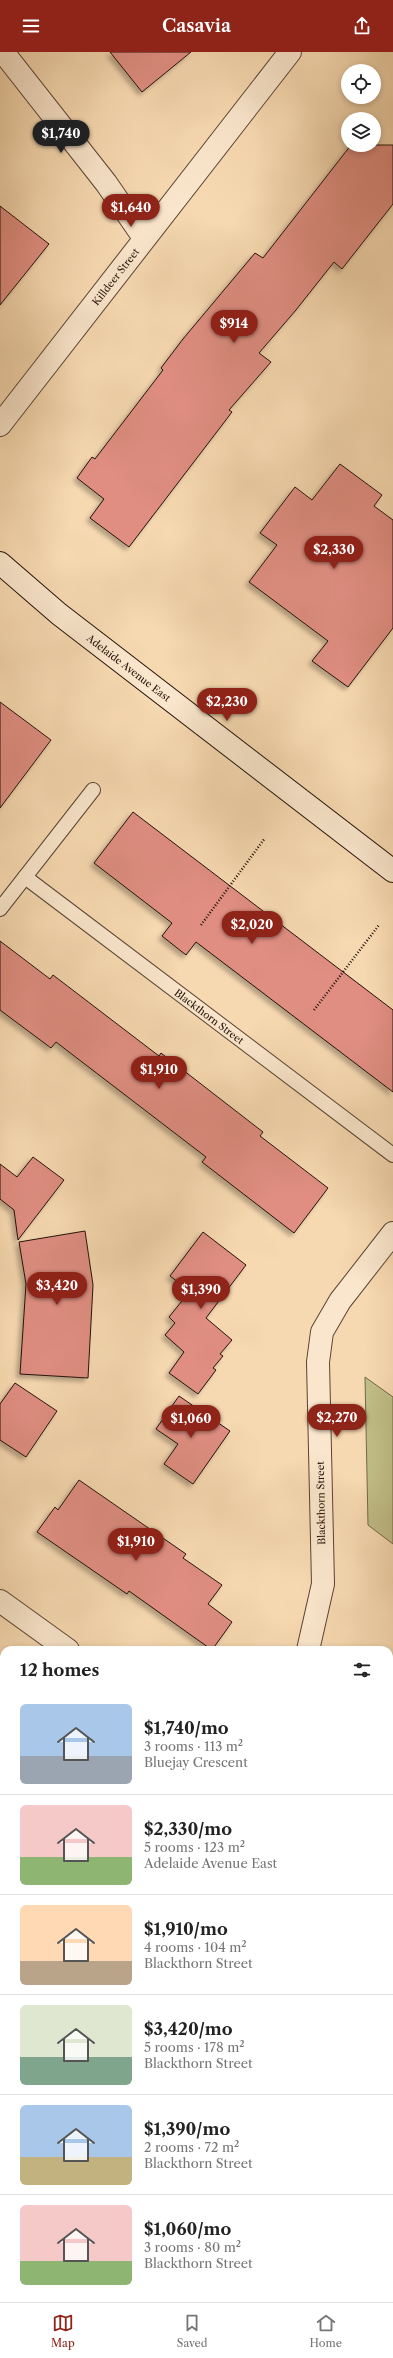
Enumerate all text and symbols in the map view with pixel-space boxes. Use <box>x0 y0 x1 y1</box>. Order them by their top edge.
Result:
icon: menu <box>20 15 42 37</box>
text: Casavia <box>162 15 231 37</box>
icon: share <box>351 15 373 37</box>
map controls <box>341 64 381 152</box>
button: locate <box>341 64 381 104</box>
button: layers <box>341 112 381 152</box>
pin: $1,740 <box>28 120 94 154</box>
text: $1,740 <box>42 125 80 141</box>
pin: $1,640 <box>98 194 164 228</box>
text: $1,640 <box>111 199 151 215</box>
street label: Killdeer Street <box>89 245 142 308</box>
pin: $914 <box>210 310 258 344</box>
text: $914 <box>220 315 248 331</box>
pin: $2,330 <box>301 536 367 570</box>
text: $2,330 <box>313 541 355 557</box>
street label: Adelaide Avenue East <box>83 631 174 704</box>
pin: $2,230 <box>194 688 260 722</box>
text: $2,230 <box>206 693 248 709</box>
pin: $2,020 <box>219 911 285 945</box>
text: $2,020 <box>231 916 273 932</box>
street label: Blackthorn Street <box>172 986 247 1047</box>
pin: $1,910 <box>126 1056 192 1090</box>
text: $1,910 <box>140 1061 178 1077</box>
pin: $3,420 <box>24 1272 90 1306</box>
pin: $1,390 <box>168 1276 234 1310</box>
text: $3,420 <box>36 1277 78 1293</box>
text: $1,390 <box>181 1281 221 1297</box>
pin: $2,270 <box>304 1404 370 1438</box>
pin: $1,060 <box>158 1405 224 1439</box>
text: $2,270 <box>316 1409 358 1425</box>
text: $1,060 <box>171 1410 211 1426</box>
street label: Blackthorn Street <box>314 1461 328 1545</box>
pin: $1,910 <box>103 1528 169 1562</box>
text: $1,910 <box>117 1533 155 1549</box>
icon: filters <box>351 1659 373 1681</box>
text: 12 homes <box>20 1660 99 1680</box>
text: $1,740/mo <box>144 1718 229 1738</box>
icon: home <box>52 1720 100 1768</box>
text: 3 rooms · 113 m² <box>144 1738 243 1754</box>
text: Bluejay Crescent <box>144 1754 248 1770</box>
text: $2,330/mo <box>144 1819 232 1839</box>
icon: home <box>52 1821 100 1869</box>
text: 5 rooms · 123 m² <box>144 1839 245 1855</box>
text: Adelaide Avenue East <box>144 1855 277 1871</box>
text: $1,910/mo <box>144 1919 228 1939</box>
icon: home <box>52 1921 100 1969</box>
text: 4 rooms · 104 m² <box>144 1939 247 1955</box>
text: Blackthorn Street <box>144 1955 253 1971</box>
text: $3,420/mo <box>144 2019 233 2039</box>
icon: home <box>52 2021 100 2069</box>
text: 5 rooms · 178 m² <box>144 2039 245 2055</box>
text: Blackthorn Street <box>144 2055 253 2071</box>
text: $1,390/mo <box>144 2119 230 2139</box>
icon: home <box>52 2121 100 2169</box>
text: 2 rooms · 72 m² <box>144 2139 239 2155</box>
text: Blackthorn Street <box>144 2155 253 2171</box>
text: $1,060/mo <box>144 2219 231 2239</box>
icon: home <box>52 2221 100 2269</box>
text: 3 rooms · 80 m² <box>144 2239 241 2255</box>
text: Blackthorn Street <box>144 2255 253 2271</box>
tab: Map <box>51 2312 75 2350</box>
tab: Saved <box>177 2312 207 2350</box>
tab: Home <box>310 2312 342 2350</box>

